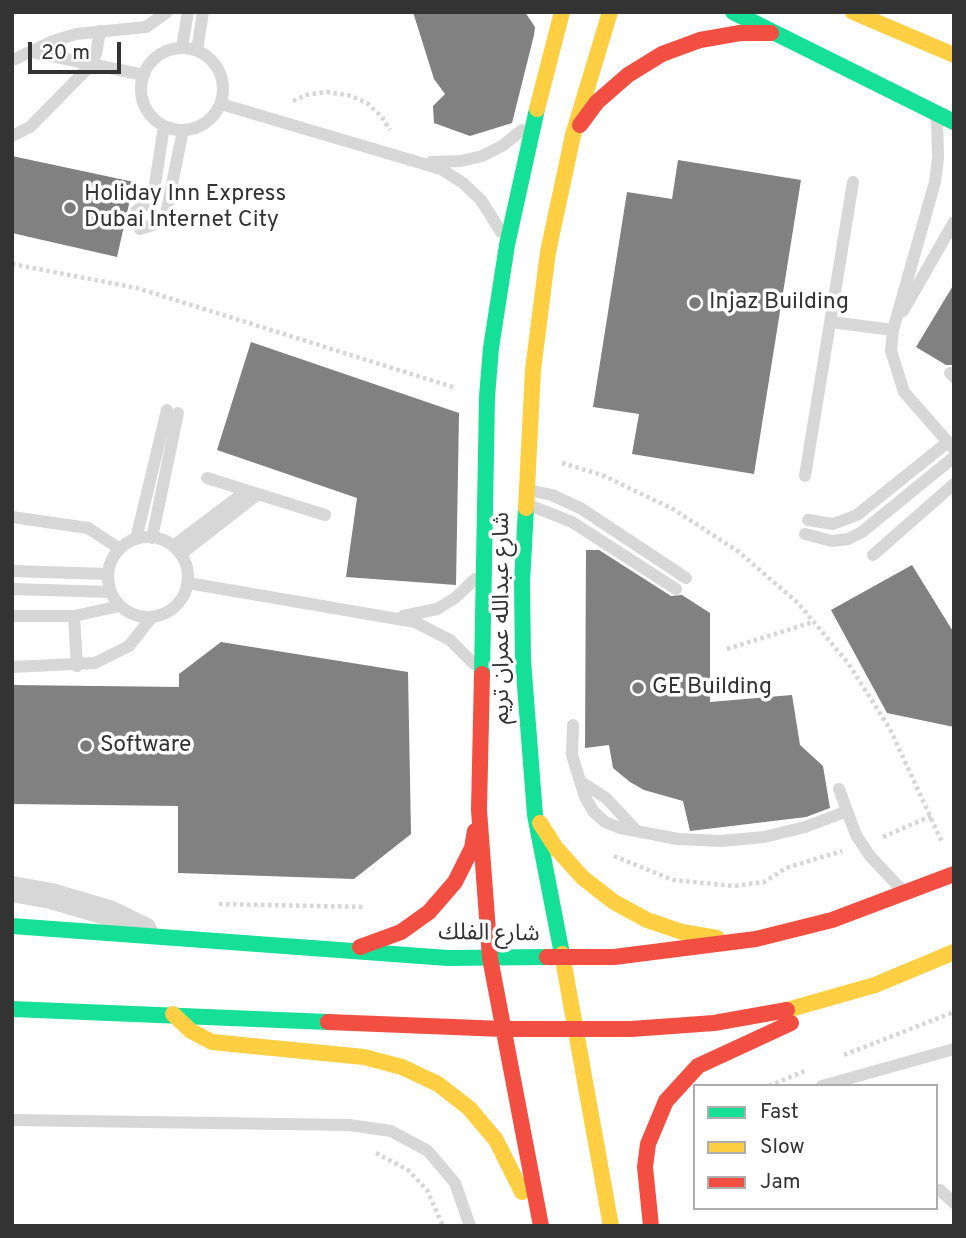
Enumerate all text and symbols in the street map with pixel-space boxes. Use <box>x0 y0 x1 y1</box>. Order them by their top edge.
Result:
scale bar <box>32 28 124 72</box>
text: 20 m <box>41 40 90 67</box>
place label: Holiday Inn Express Dubai Internet City <box>84 181 286 235</box>
marker: Holiday Inn Express Dubai Internet City <box>62 200 78 216</box>
place label: Injaz Building <box>709 289 849 317</box>
marker: Injaz Building <box>687 295 703 311</box>
street label: شارع عبدالله عمران تريم <box>489 512 517 724</box>
place label: GE Building <box>652 674 772 702</box>
marker: GE Building <box>630 680 646 696</box>
place label: Software <box>100 732 191 760</box>
marker: Software <box>78 738 94 754</box>
street label: شارع الفلك <box>438 920 540 950</box>
legend <box>693 1084 938 1210</box>
text: Fast <box>760 1099 799 1126</box>
text: Slow <box>760 1134 805 1161</box>
text: Jam <box>760 1169 801 1196</box>

